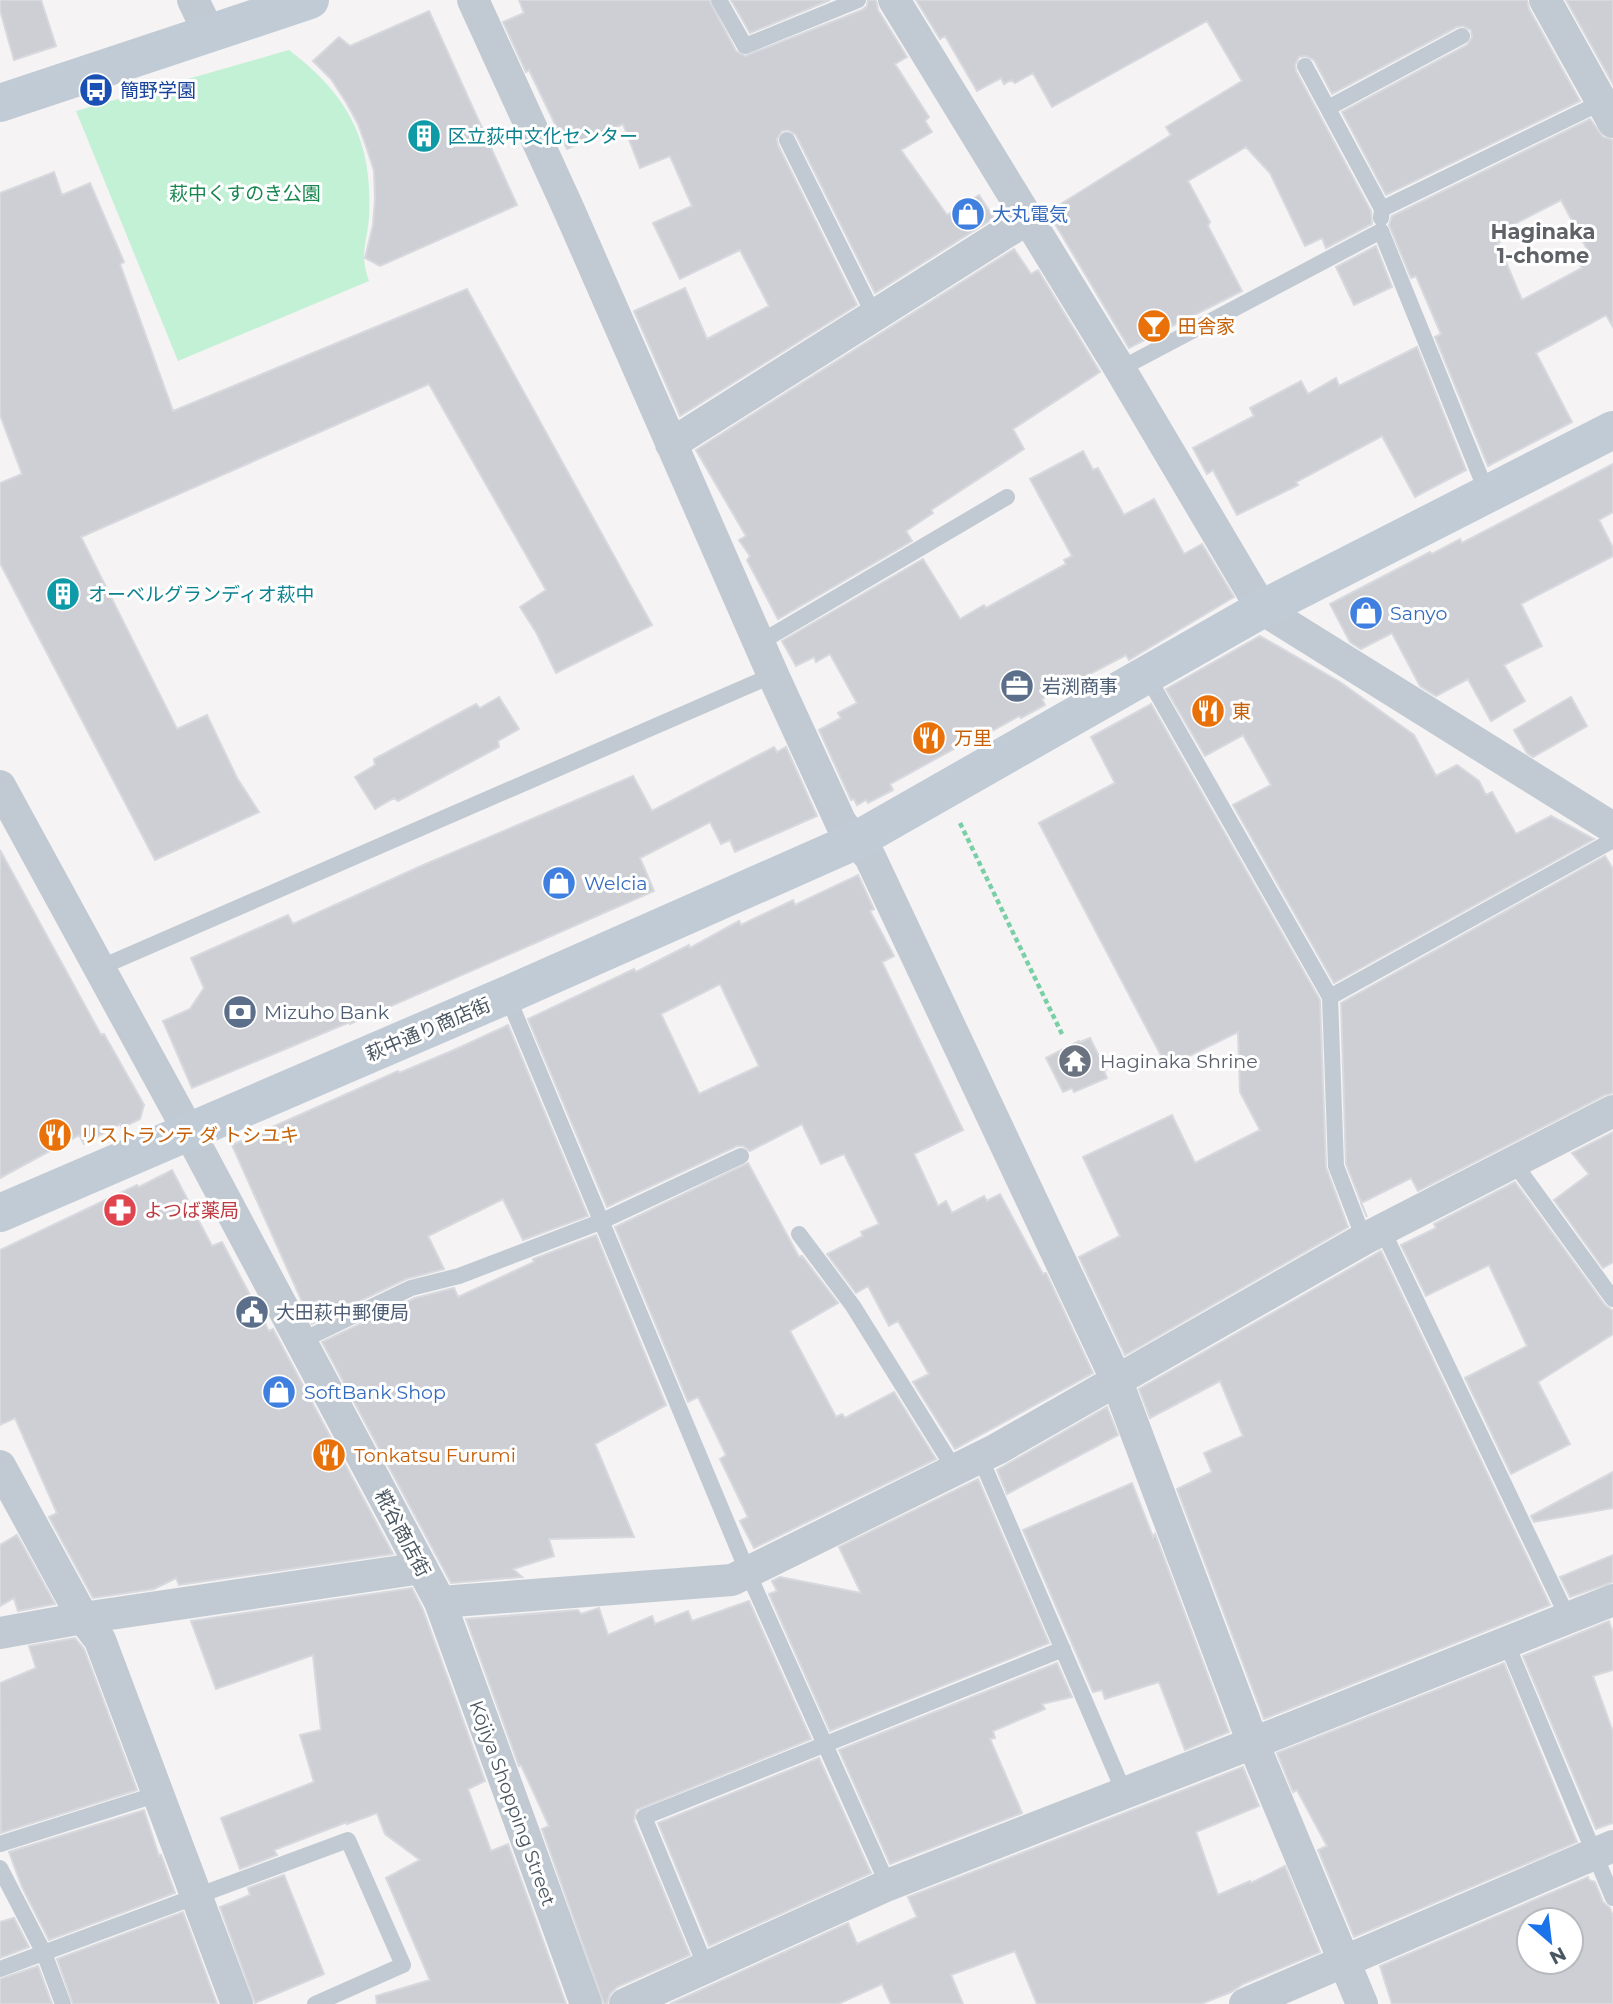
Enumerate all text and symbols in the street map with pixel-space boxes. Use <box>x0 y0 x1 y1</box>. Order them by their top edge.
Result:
bus stop icon: 簡野学園 <box>77 71 115 109</box>
place label: 簡野学園 <box>120 79 196 102</box>
building icon: 区立荻中文化センター <box>405 117 443 155</box>
place label: 区立荻中文化センター <box>448 125 638 148</box>
park label: 萩中くすのき公園 <box>169 182 321 205</box>
shop icon: 大丸電気 <box>949 195 987 233</box>
place label: 大丸電気 <box>992 203 1068 226</box>
district label: Haginaka 1-chome <box>1491 219 1596 268</box>
bar icon: 田舎家 <box>1135 307 1173 345</box>
place label: 田舎家 <box>1178 315 1235 338</box>
building icon: オーベルグランディオ萩中 <box>44 575 82 613</box>
place label: オーベルグランディオ萩中 <box>88 583 315 606</box>
shop icon: Sanyo <box>1347 594 1385 632</box>
place label: Sanyo <box>1390 602 1447 625</box>
office icon: 岩渕商事 <box>998 667 1036 705</box>
place label: 岩渕商事 <box>1042 675 1118 698</box>
restaurant icon: 東 <box>1189 692 1227 730</box>
place label: 東 <box>1232 700 1251 723</box>
restaurant icon: 万里 <box>910 719 948 757</box>
place label: 万里 <box>954 727 992 750</box>
shop icon: Welcia <box>540 864 578 902</box>
place label: Welcia <box>584 872 648 895</box>
bank icon: Mizuho Bank <box>221 993 259 1031</box>
street label: 萩中通り商店街 <box>362 993 494 1066</box>
place label: Mizuho Bank <box>264 1001 390 1024</box>
temple icon: Haginaka Shrine <box>1056 1042 1094 1080</box>
place label: Haginaka Shrine <box>1100 1050 1258 1073</box>
restaurant icon: リストランテ ダ トシユキ <box>36 1116 74 1154</box>
place label: リストランテ ダ トシユキ <box>80 1124 299 1147</box>
pharmacy icon: よつば薬局 <box>101 1191 139 1229</box>
place label: よつば薬局 <box>144 1199 239 1222</box>
public building icon: 大田萩中郵便局 <box>233 1293 271 1331</box>
place label: 大田萩中郵便局 <box>276 1301 409 1324</box>
shop icon: SoftBank Shop <box>260 1373 298 1411</box>
place label: SoftBank Shop <box>304 1381 446 1404</box>
restaurant icon: Tonkatsu Furumi <box>310 1436 348 1474</box>
place label: Tonkatsu Furumi <box>354 1444 516 1467</box>
street label: 糀谷商店街 <box>370 1486 435 1581</box>
street label: Kōjiya Shopping Street <box>465 1697 561 1909</box>
north arrow <box>1515 1906 1585 1976</box>
text: N <box>1546 1942 1570 1969</box>

